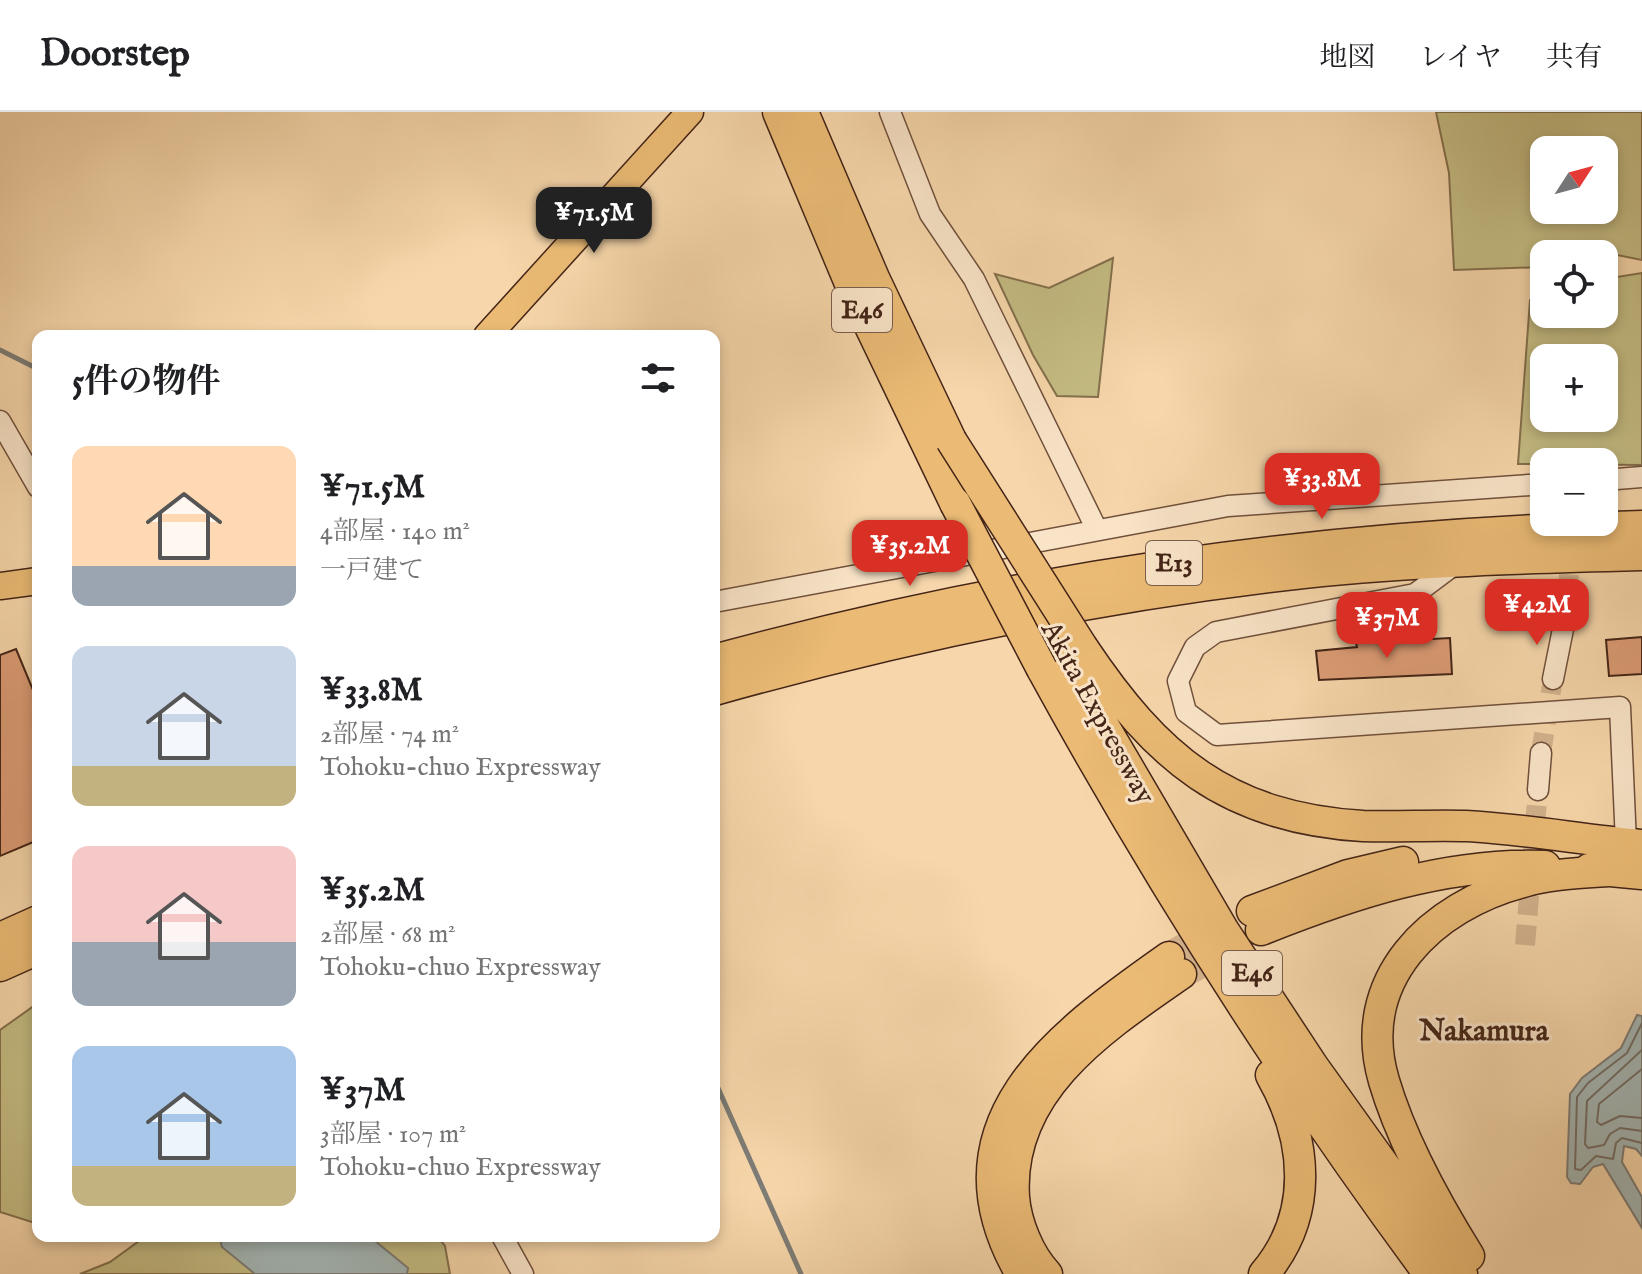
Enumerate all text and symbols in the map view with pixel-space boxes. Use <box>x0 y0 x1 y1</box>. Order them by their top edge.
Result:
text: Doorstep <box>40 31 190 79</box>
text: 地図 <box>1319 41 1375 76</box>
text: レイヤ <box>1419 41 1502 76</box>
text: 共有 <box>1546 41 1602 76</box>
north arrow <box>1530 136 1618 224</box>
map controls <box>1530 136 1618 536</box>
pin: ¥71.5M <box>529 187 659 255</box>
text: ¥71.5M <box>554 196 634 229</box>
button: locate <box>1530 240 1618 328</box>
road number: E46 <box>832 288 892 332</box>
button: + <box>1530 344 1618 432</box>
icon: filters <box>636 356 680 400</box>
text: 5件の物件 <box>72 361 220 404</box>
button: − <box>1530 448 1618 536</box>
pin: ¥33.8M <box>1257 453 1387 521</box>
text: ¥33.8M <box>1283 462 1361 495</box>
text: ¥71.5M <box>320 466 425 509</box>
icon: home <box>136 478 232 574</box>
text: 4部屋 · 140 m² <box>320 515 470 548</box>
pin: ¥35.2M <box>845 520 975 588</box>
text: ¥35.2M <box>870 529 950 562</box>
road number: E13 <box>1146 541 1202 585</box>
text: 一戸建て <box>320 554 424 587</box>
pin: ¥42M <box>1490 579 1584 647</box>
text: ¥42M <box>1503 588 1571 621</box>
pin: ¥37M <box>1340 592 1434 660</box>
text: ¥37M <box>1354 601 1420 634</box>
street label: Akita Expressway <box>1032 614 1162 811</box>
text: ¥33.8M <box>320 669 423 712</box>
icon: home <box>136 678 232 774</box>
text: 2部屋 · 74 m² <box>320 718 459 751</box>
text: Tohoku-chuo Expressway <box>320 751 601 784</box>
text: ¥35.2M <box>320 869 425 912</box>
icon: home <box>136 878 232 974</box>
text: 2部屋 · 68 m² <box>320 918 455 951</box>
text: Tohoku-chuo Expressway <box>320 951 601 984</box>
road number: E46 <box>1222 951 1282 995</box>
district label: Nakamura <box>1418 1013 1550 1051</box>
text: ¥37M <box>320 1069 405 1112</box>
icon: home <box>136 1078 232 1174</box>
text: 3部屋 · 107 m² <box>320 1118 466 1151</box>
text: Tohoku-chuo Expressway <box>320 1151 601 1184</box>

